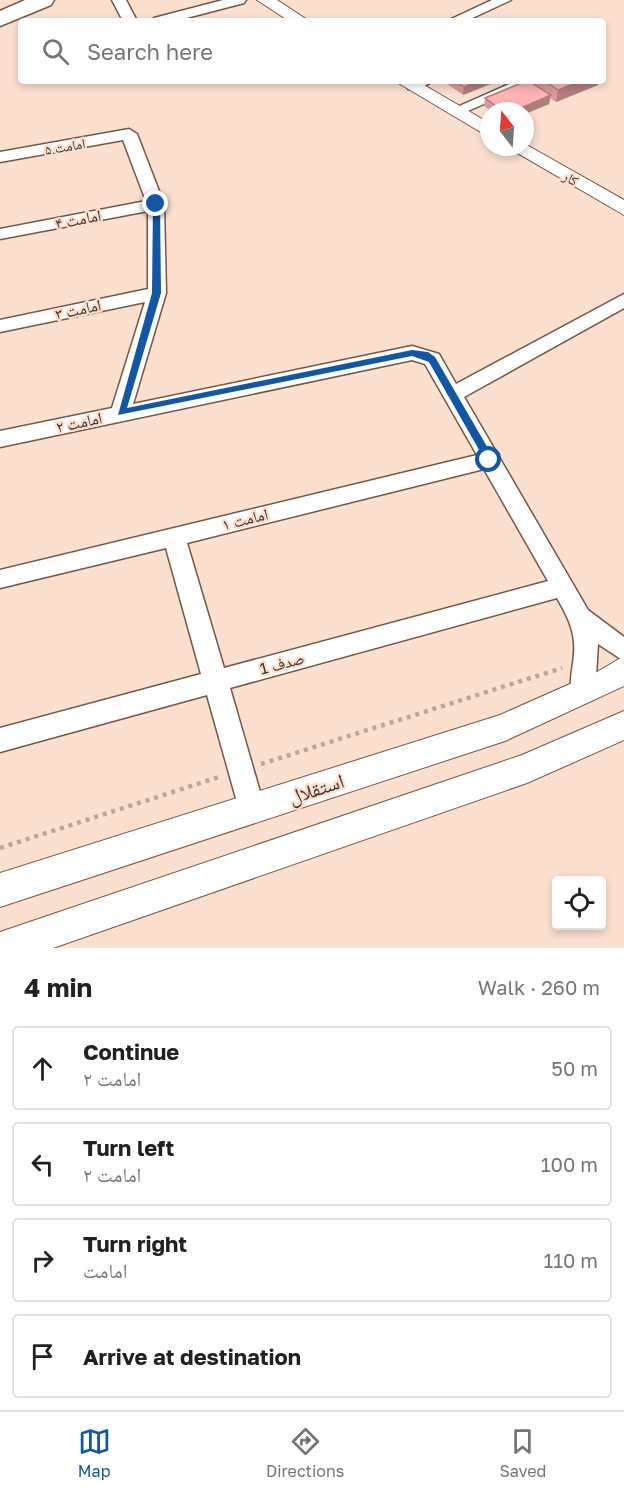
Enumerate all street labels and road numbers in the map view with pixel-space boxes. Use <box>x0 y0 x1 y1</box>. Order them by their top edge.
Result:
street label: امامت ۵ <box>43 134 87 158</box>
street label: کار <box>559 166 582 190</box>
street label: امامت ۴ <box>53 205 103 233</box>
street label: امامت ۳ <box>53 294 103 324</box>
street label: امامت ۲ <box>54 407 104 437</box>
street label: امامت ۱ <box>220 504 270 534</box>
street label: صدف 1 <box>257 647 307 679</box>
street label: استقلال <box>285 768 347 809</box>

